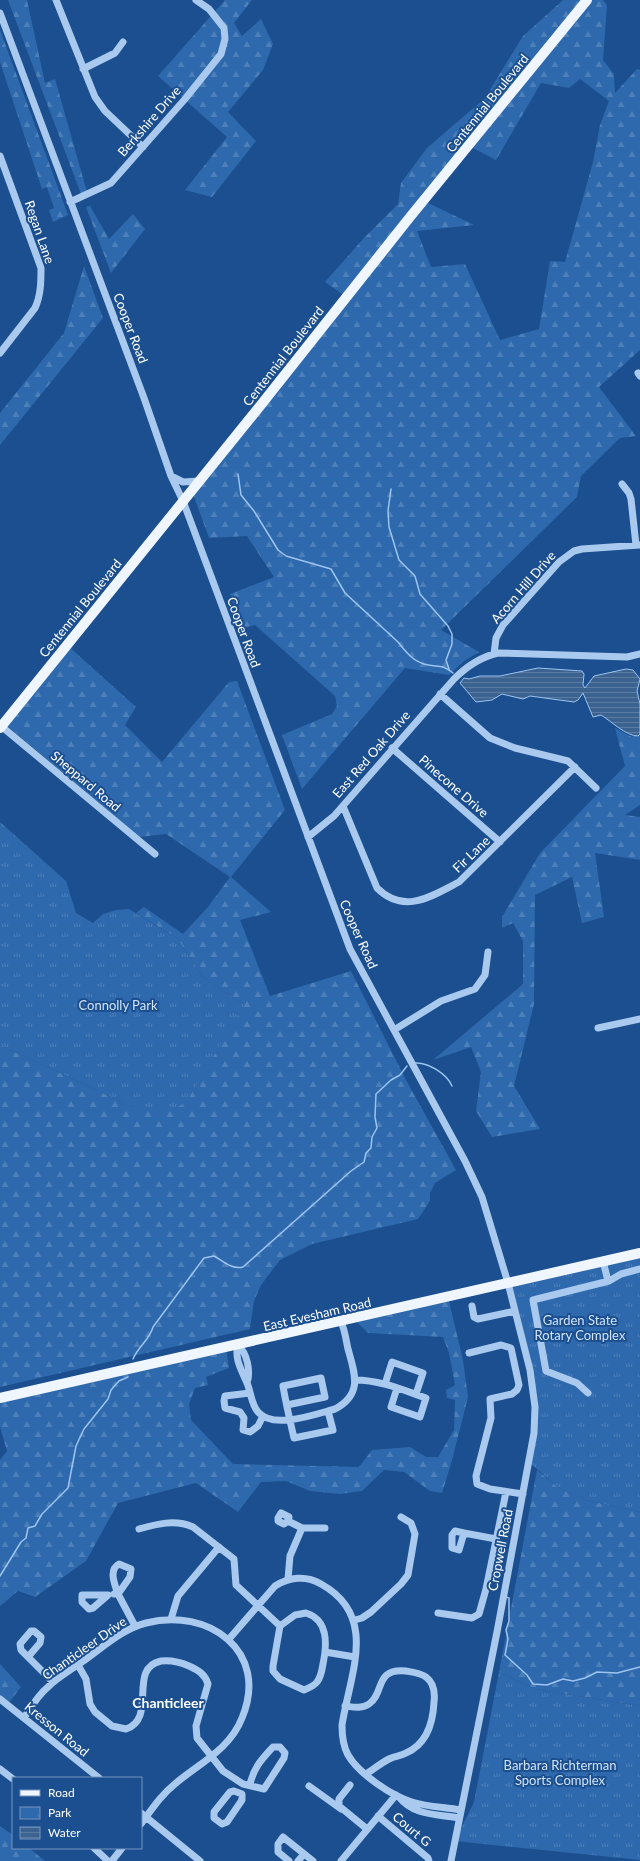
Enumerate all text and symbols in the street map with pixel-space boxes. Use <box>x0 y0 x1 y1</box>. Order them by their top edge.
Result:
street label: Centennial Boulevard <box>442 51 532 155</box>
street label: Berkshire Drive <box>114 82 184 160</box>
street label: Regan Lane <box>22 198 58 266</box>
street label: Cooper Road <box>110 291 152 365</box>
street label: Centennial Boulevard <box>239 303 327 409</box>
street label: Acorn Hill Drive <box>487 547 559 627</box>
street label: Centennial Boulevard <box>35 556 125 660</box>
street label: Cooper Road <box>224 594 264 670</box>
street label: East Red Oak Drive <box>329 707 413 801</box>
street label: Sheppard Road <box>48 747 124 815</box>
street label: Pinecone Drive <box>416 751 492 821</box>
street label: Fir Lane <box>449 832 493 876</box>
street label: Cooper Road <box>337 897 381 971</box>
park label: Connolly Park <box>78 997 158 1013</box>
street label: East Evesham Road <box>261 1294 373 1334</box>
park label: Garden State Rotary Complex <box>535 1312 626 1343</box>
street label: Cropwell Road <box>484 1508 516 1592</box>
street label: Chanticleer Drive <box>39 1613 129 1683</box>
district label: Chanticleer <box>132 1694 205 1711</box>
street label: Kresson Road <box>22 1698 92 1760</box>
park label: Barbara Richterman Sports Complex <box>504 1757 616 1788</box>
legend <box>12 1777 142 1849</box>
text: Road <box>48 1785 75 1800</box>
text: Park <box>48 1805 72 1820</box>
street label: Court G <box>389 1808 435 1850</box>
text: Water <box>48 1825 81 1840</box>

